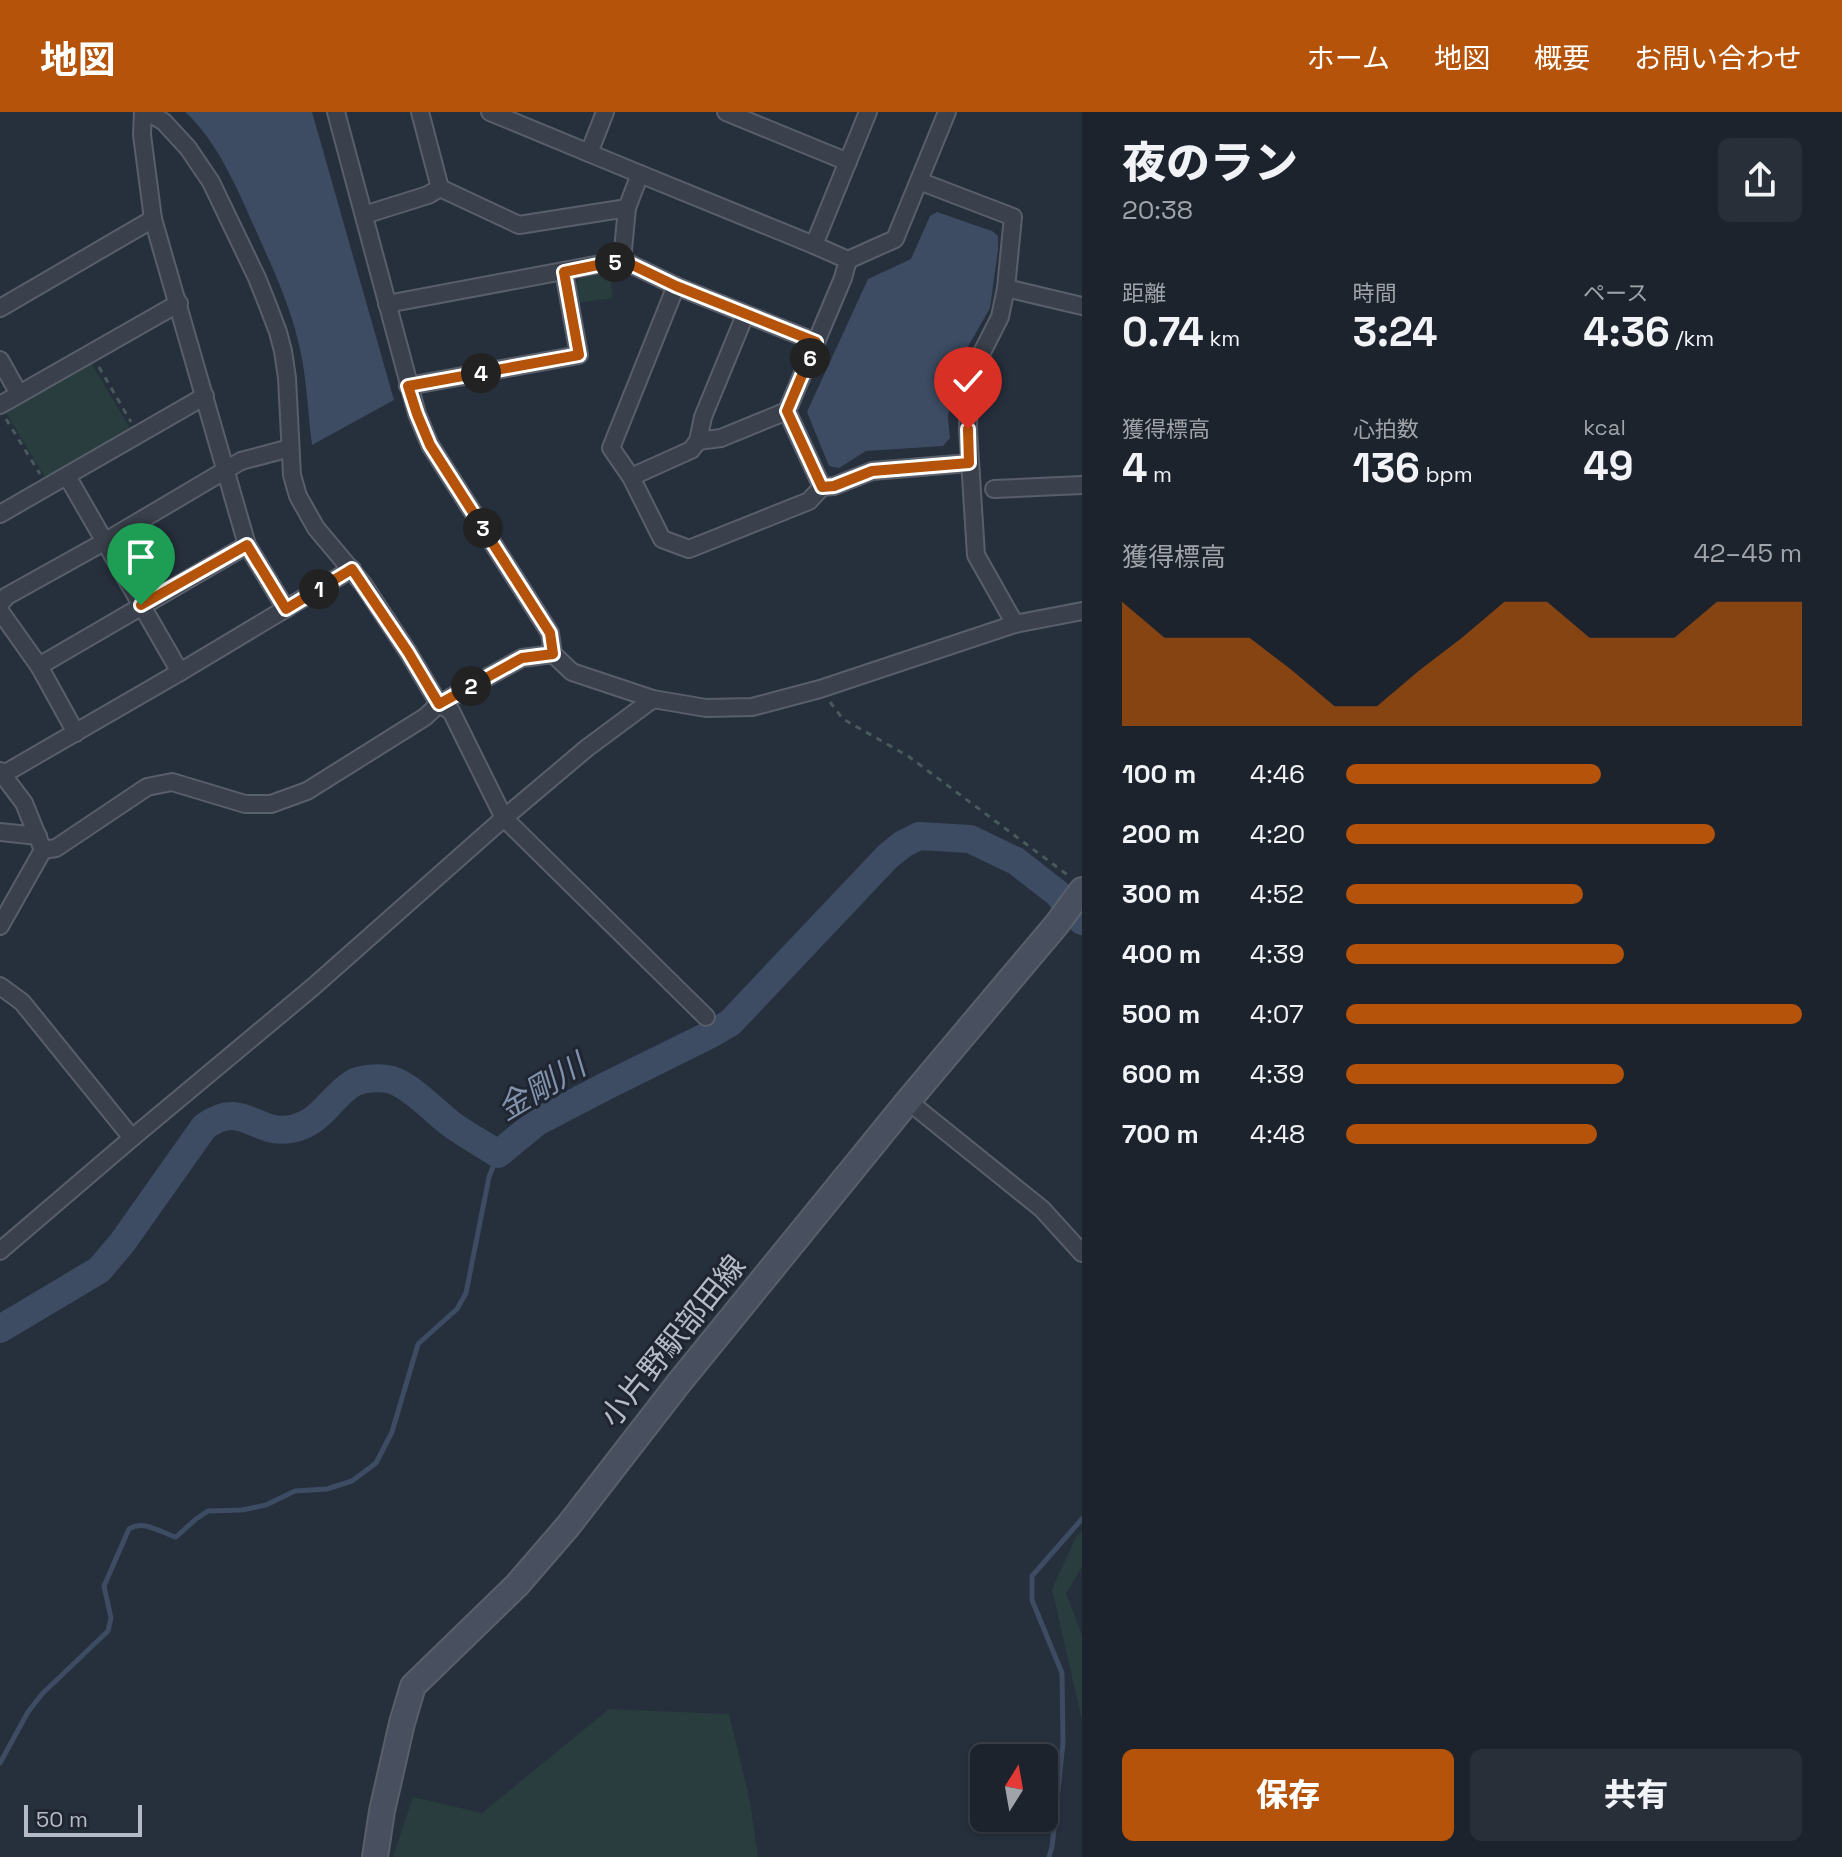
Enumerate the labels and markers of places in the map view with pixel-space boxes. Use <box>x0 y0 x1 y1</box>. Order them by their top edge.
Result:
pin: 5 <box>595 242 635 282</box>
pin: 6 <box>790 338 830 378</box>
pin <box>934 347 1002 429</box>
pin: 4 <box>461 353 501 393</box>
pin: 3 <box>463 508 503 548</box>
pin <box>107 523 175 605</box>
pin: 1 <box>299 569 339 609</box>
pin: 2 <box>451 666 491 706</box>

